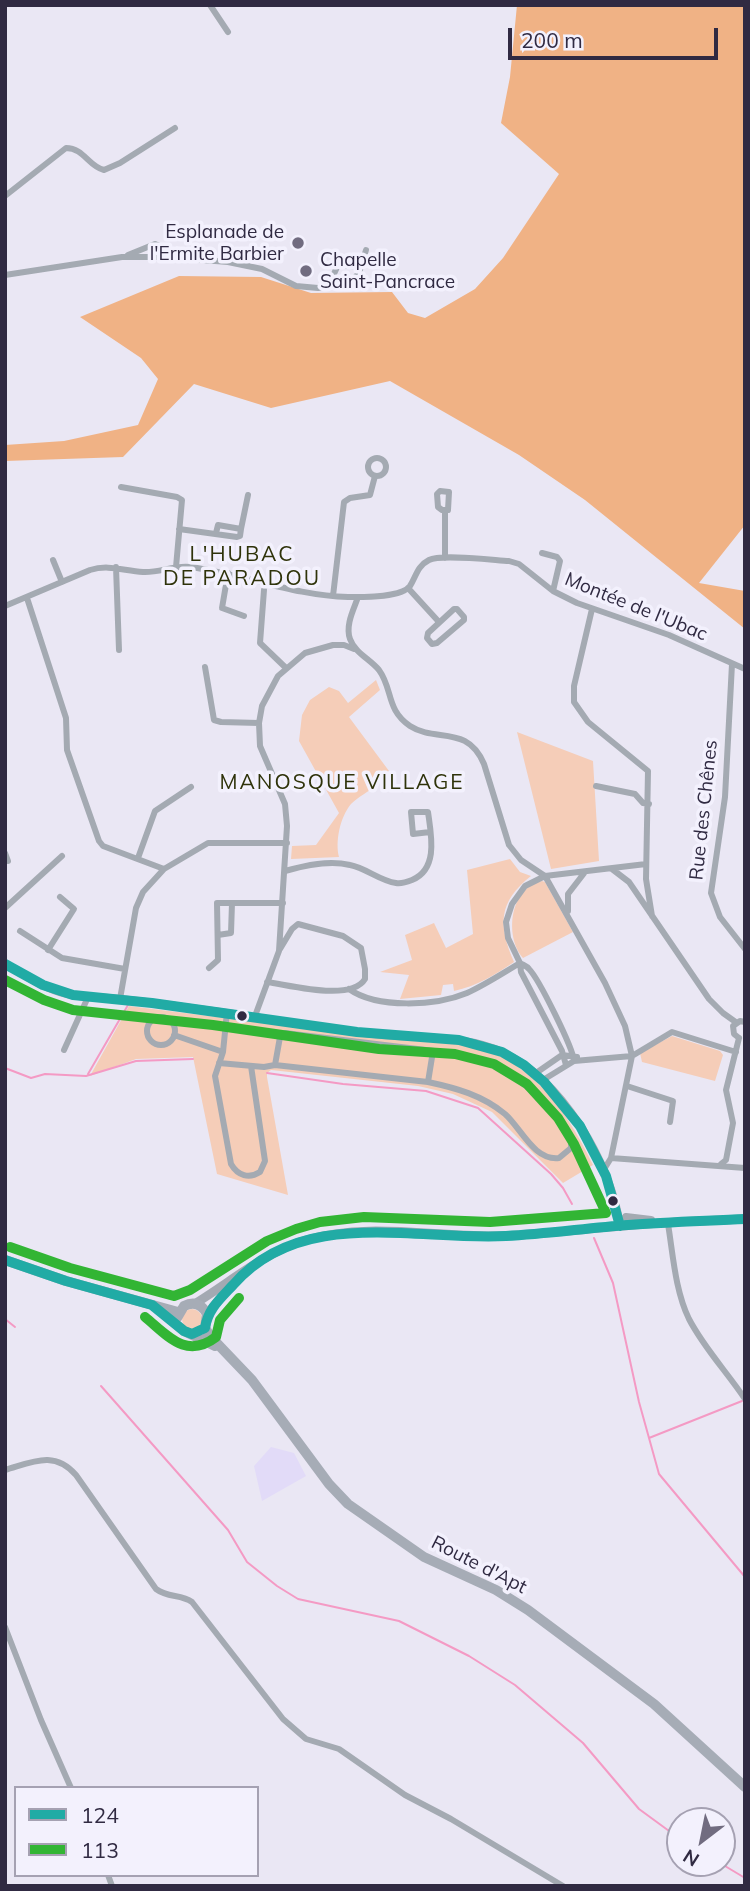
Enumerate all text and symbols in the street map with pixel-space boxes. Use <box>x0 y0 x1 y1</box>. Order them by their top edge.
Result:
scale bar <box>512 14 722 58</box>
text: 200 m <box>521 27 583 53</box>
place label: Esplanade de l'Ermite Barbier <box>150 221 284 265</box>
marker: Esplanade de l'Ermite Barbier <box>290 235 306 251</box>
place label: Chapelle Saint-Pancrace <box>320 249 455 293</box>
marker: Chapelle Saint-Pancrace <box>298 263 314 279</box>
district label: L'HUBAC DE PARADOU <box>164 542 320 592</box>
street label: Montée de l'Ubac <box>561 568 711 646</box>
street label: Rue des Chênes <box>685 739 723 881</box>
district label: MANOSQUE VILLAGE <box>221 770 463 796</box>
unlabelled marker <box>235 1009 249 1023</box>
unlabelled marker <box>606 1194 620 1208</box>
street label: Route d'Apt <box>427 1531 531 1599</box>
legend <box>14 1786 259 1877</box>
text: 124 <box>81 1802 119 1828</box>
north arrow <box>666 1807 736 1877</box>
text: 113 <box>81 1837 119 1863</box>
text: N <box>678 1844 703 1872</box>

